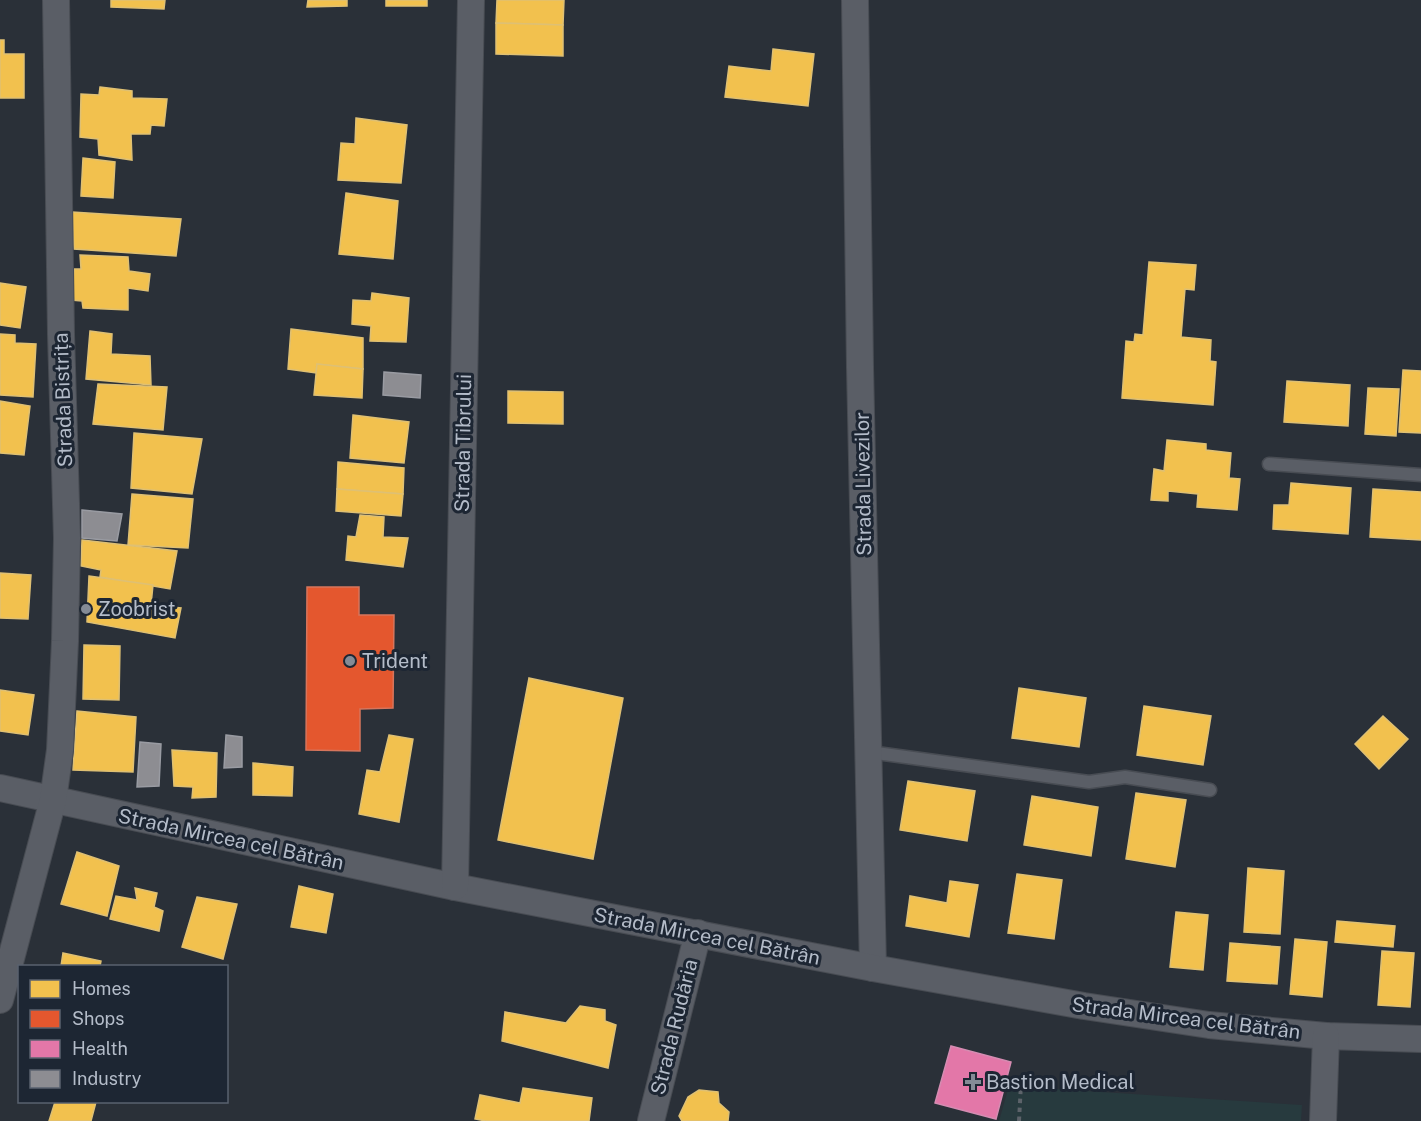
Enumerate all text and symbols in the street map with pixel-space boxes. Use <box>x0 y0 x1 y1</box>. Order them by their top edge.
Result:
street label: Strada Bistrița <box>49 332 77 468</box>
street label: Strada Tibrului <box>450 374 476 512</box>
street label: Strada Livezilor <box>850 412 876 556</box>
place label: Zoobrist <box>98 597 175 621</box>
marker: Zoobrist <box>79 602 93 616</box>
place label: Trident <box>362 649 428 673</box>
marker: Trident <box>343 654 357 668</box>
street label: Strada Mircea cel Bătrân <box>116 803 346 875</box>
street label: Strada Mircea cel Bătrân <box>592 902 822 970</box>
street label: Strada Rudăria <box>646 957 702 1097</box>
legend <box>18 965 228 1103</box>
text: Homes <box>72 978 131 999</box>
street label: Strada Mircea cel Bătrân <box>1070 992 1302 1044</box>
text: Shops <box>72 1008 124 1029</box>
text: Health <box>72 1038 128 1059</box>
text: Industry <box>72 1068 142 1089</box>
place label: Bastion Medical <box>986 1070 1134 1094</box>
marker: Bastion Medical <box>964 1073 982 1091</box>

